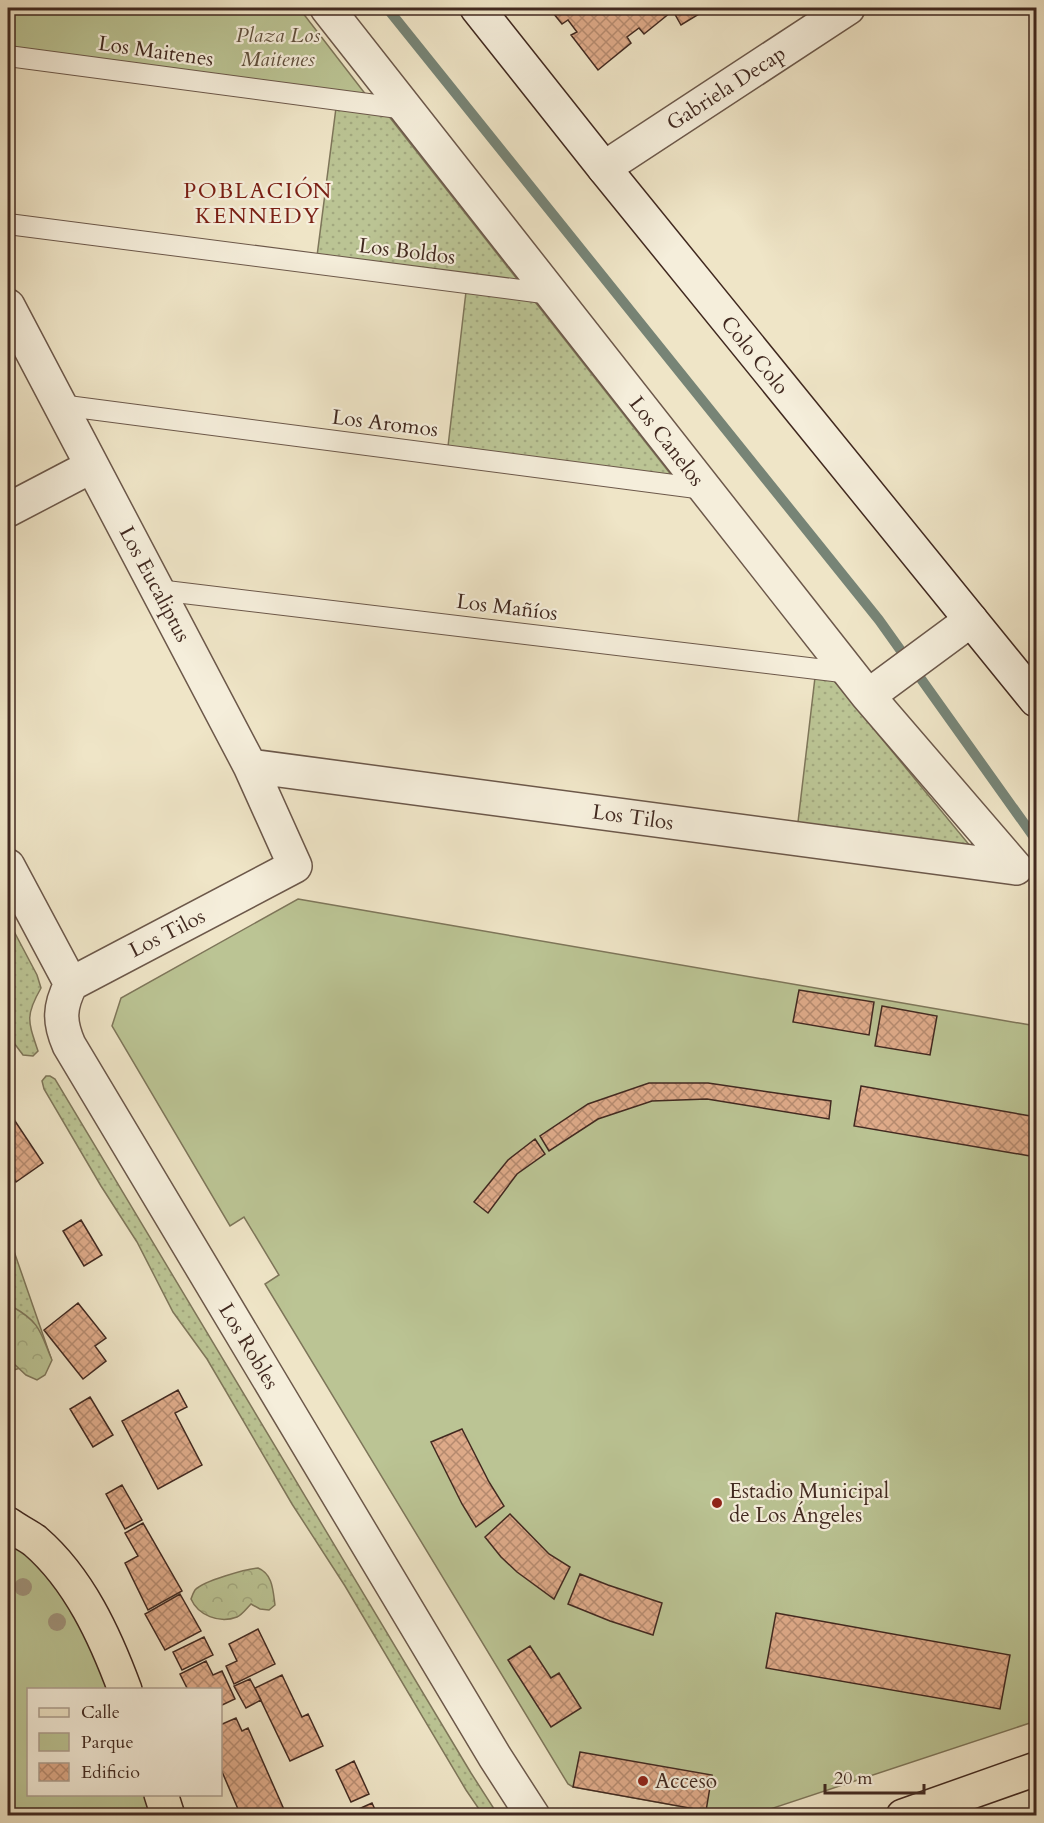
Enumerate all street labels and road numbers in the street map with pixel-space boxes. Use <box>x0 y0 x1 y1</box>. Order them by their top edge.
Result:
street label: Los Maitenes <box>96 29 215 74</box>
street label: Gabriela Decap <box>661 39 791 138</box>
street label: Los Boldos <box>357 231 457 272</box>
street label: Colo Colo <box>714 310 795 401</box>
street label: Los Canelos <box>622 390 711 492</box>
street label: Los Aromos <box>330 403 440 444</box>
street label: Los Eucaliptus <box>112 521 197 647</box>
street label: Los Mañíos <box>455 587 559 628</box>
street label: Los Tilos <box>590 797 675 838</box>
street label: Los Tilos <box>124 902 210 965</box>
street label: Los Robles <box>211 1298 286 1395</box>

